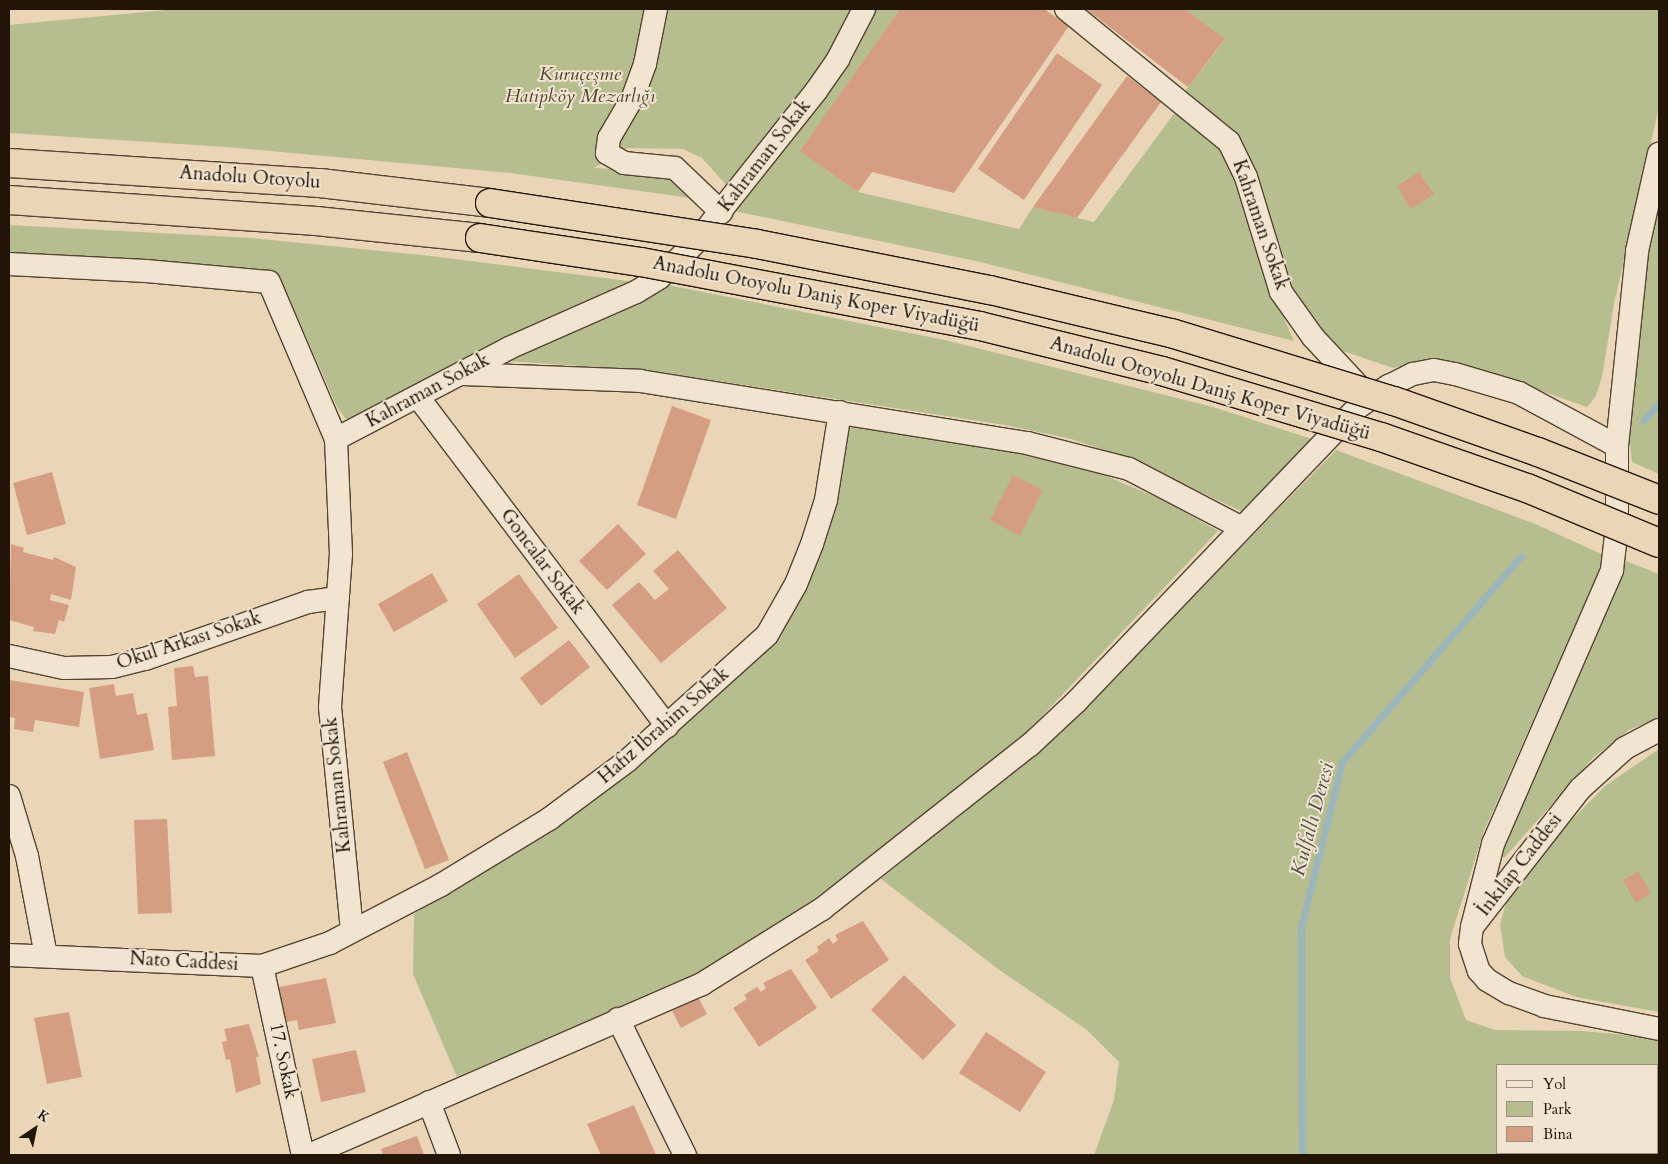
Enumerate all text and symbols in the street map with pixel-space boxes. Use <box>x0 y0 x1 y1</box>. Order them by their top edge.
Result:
park label: Kuruçeşme Hatipköy Mezarlığı <box>505 64 655 108</box>
street label: Kahraman Sokak <box>714 95 816 217</box>
street label: Kahraman Sokak <box>1227 157 1293 293</box>
street label: Anadolu Otoyolu <box>179 162 321 194</box>
street label: Anadolu Otoyolu Daniş Koper Viyadüğü <box>651 252 981 338</box>
street label: Anadolu Otoyolu Daniş Koper Viyadüğü <box>1047 332 1373 446</box>
street label: Kahraman Sokak <box>362 349 494 433</box>
street label: Goncalar Sokak <box>495 505 589 619</box>
street label: Okul Arkası Sokak <box>114 607 264 675</box>
street label: Hafız İbrahim Sokak <box>594 663 734 789</box>
street label: Kahraman Sokak <box>320 716 356 854</box>
water label: Kulfallı Deresi <box>1285 760 1339 878</box>
street label: İnkılap Caddesi <box>1473 809 1567 921</box>
street label: Nato Caddesi <box>129 948 239 976</box>
street label: 17. Sokak <box>264 1021 302 1101</box>
legend <box>1496 1064 1658 1154</box>
text: Yol <box>1543 1074 1566 1094</box>
text: Park <box>1543 1099 1572 1119</box>
north arrow <box>10 1104 60 1154</box>
text: K <box>34 1105 54 1127</box>
text: Bina <box>1543 1124 1572 1144</box>

